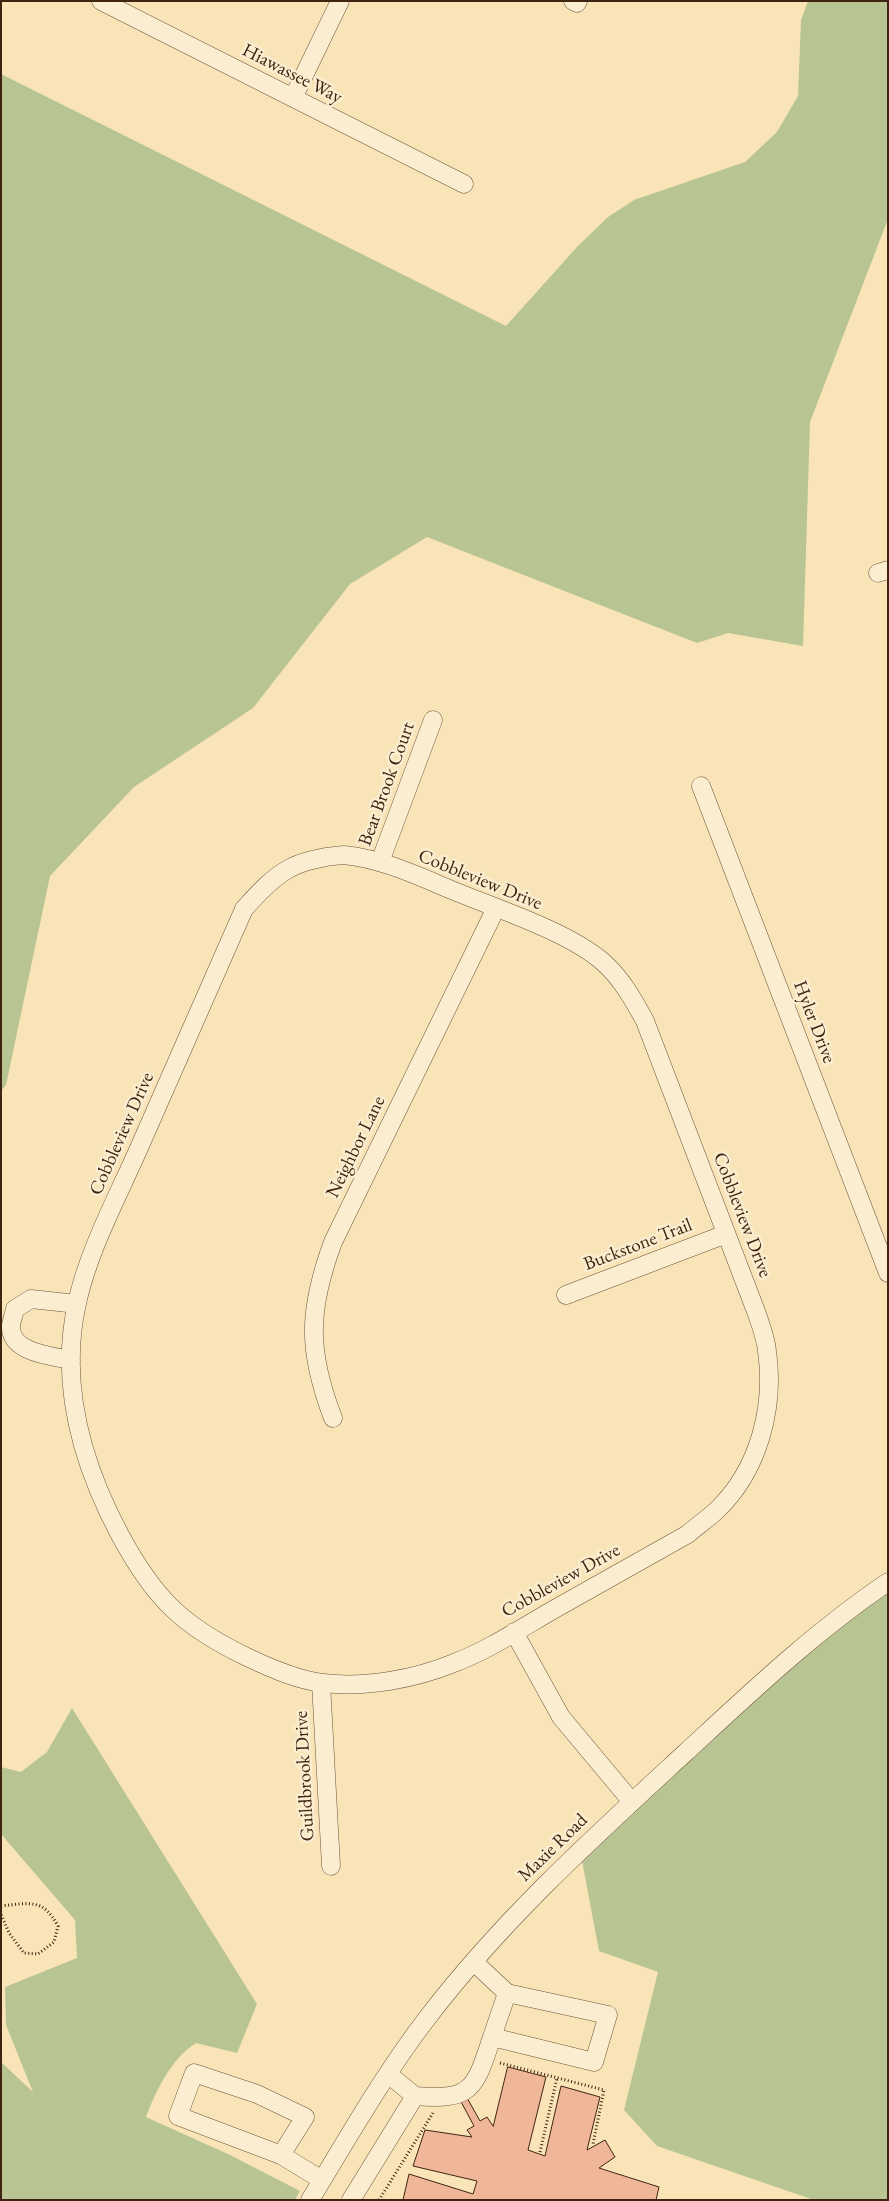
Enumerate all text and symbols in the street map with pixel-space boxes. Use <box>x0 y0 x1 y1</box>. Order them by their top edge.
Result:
street label: Hiawassee Way <box>238 39 346 109</box>
street label: Bear Brook Court <box>354 719 420 849</box>
street label: Cobbleview Drive <box>415 845 545 915</box>
street label: Hyler Drive <box>788 978 840 1066</box>
street label: Cobbleview Drive <box>85 1069 159 1199</box>
street label: Neighbor Lane <box>322 1092 390 1202</box>
street label: Cobbleview Drive <box>708 1149 776 1281</box>
street label: Buckstone Trail <box>580 1214 696 1276</box>
street label: Cobbleview Drive <box>498 1539 624 1623</box>
street label: Guildbrook Drive <box>290 1710 320 1842</box>
street label: Maxie Road <box>513 1809 593 1887</box>

